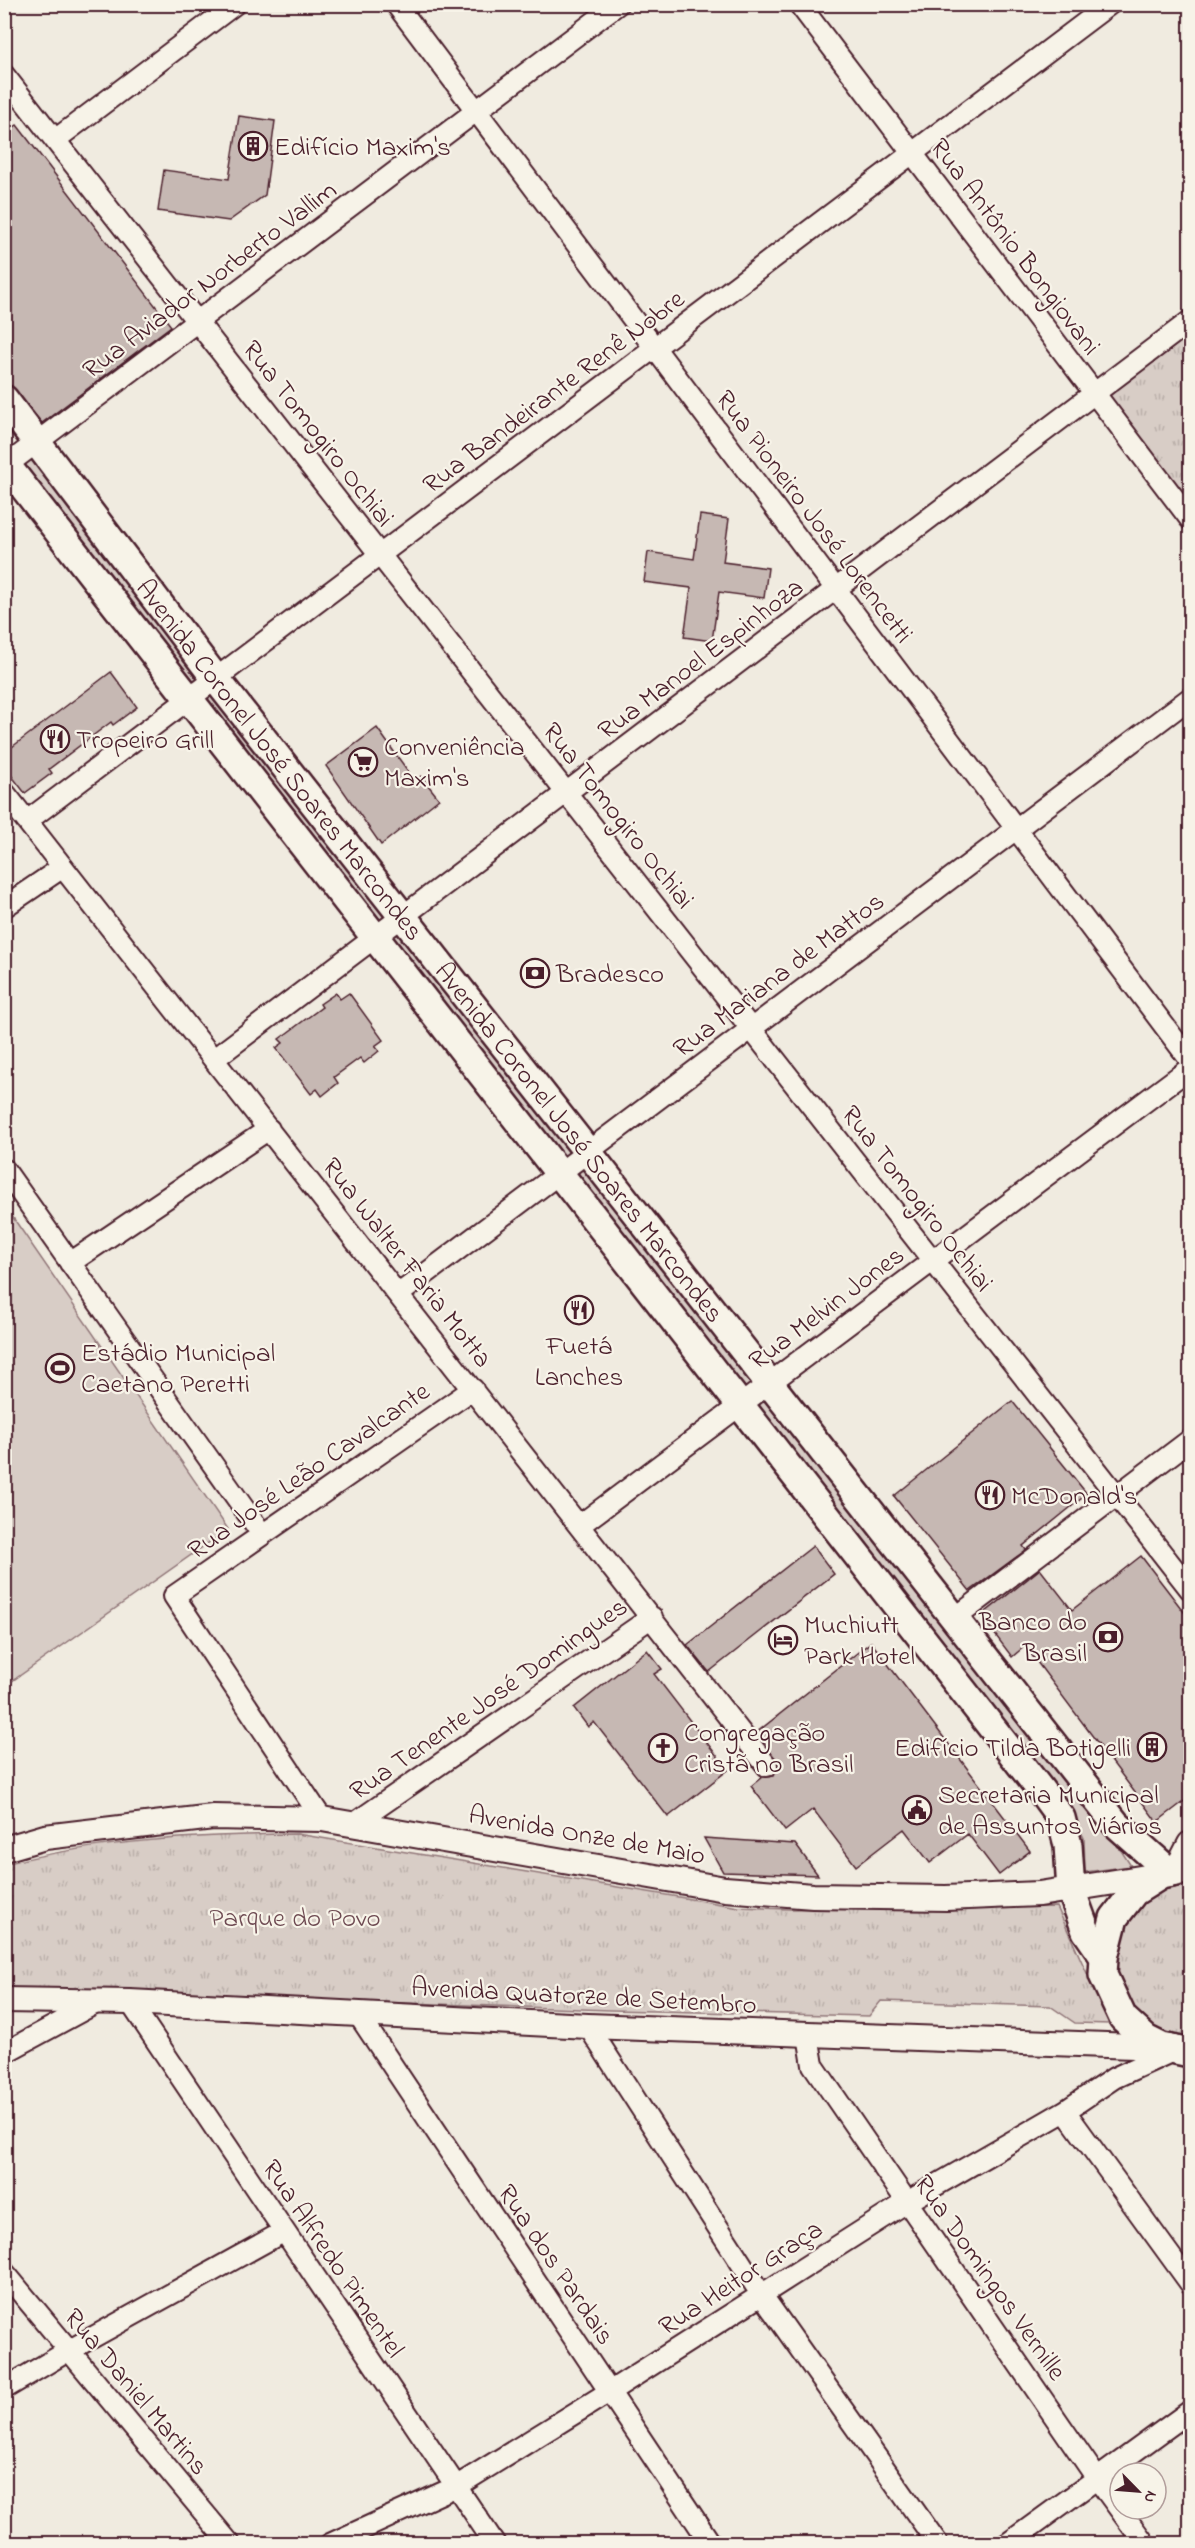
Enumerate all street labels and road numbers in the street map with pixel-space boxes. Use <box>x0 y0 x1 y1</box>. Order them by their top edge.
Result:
street label: Rua Antônio Bongiovani <box>919 131 1109 364</box>
street label: Rua Aviador Norberto Vallim <box>75 172 346 390</box>
street label: Rua Bandeirante Renê Nobre <box>415 281 694 505</box>
street label: Rua Tomogiro Ochiai <box>231 333 403 536</box>
street label: Rua Pioneiro José Lorencetti <box>705 383 921 652</box>
street label: Rua Manoel Espinhoza <box>590 569 813 751</box>
street label: Avenida Coronel José Soares Marcondes <box>125 572 432 950</box>
street label: Rua Tomogiro Ochiai <box>531 715 703 918</box>
street label: Rua Mariana de Mattos <box>666 883 893 1069</box>
street label: Avenida Coronel José Soares Marcondes <box>424 955 732 1332</box>
street label: Rua Tomogiro Ochiai <box>830 1098 1002 1301</box>
street label: Rua Walter Faria Motta <box>311 1150 501 1377</box>
street label: Rua Melvin Jones <box>741 1237 914 1381</box>
street label: Rua José Leão Cavalcante <box>180 1373 439 1571</box>
street label: Rua Tenente José Domingues <box>342 1589 637 1811</box>
street label: Avenida Onze de Maio <box>465 1796 708 1876</box>
street label: Avenida Quatorze de Setembro <box>410 1969 758 2026</box>
street label: Rua Alfredo Pimentel <box>251 2152 413 2366</box>
street label: Rua Domingos Vernille <box>903 2167 1075 2390</box>
street label: Rua dos Pardais <box>487 2177 623 2354</box>
street label: Rua Heitor Graça <box>652 2211 831 2347</box>
street label: Rua Daniel Martins <box>53 2300 217 2485</box>

